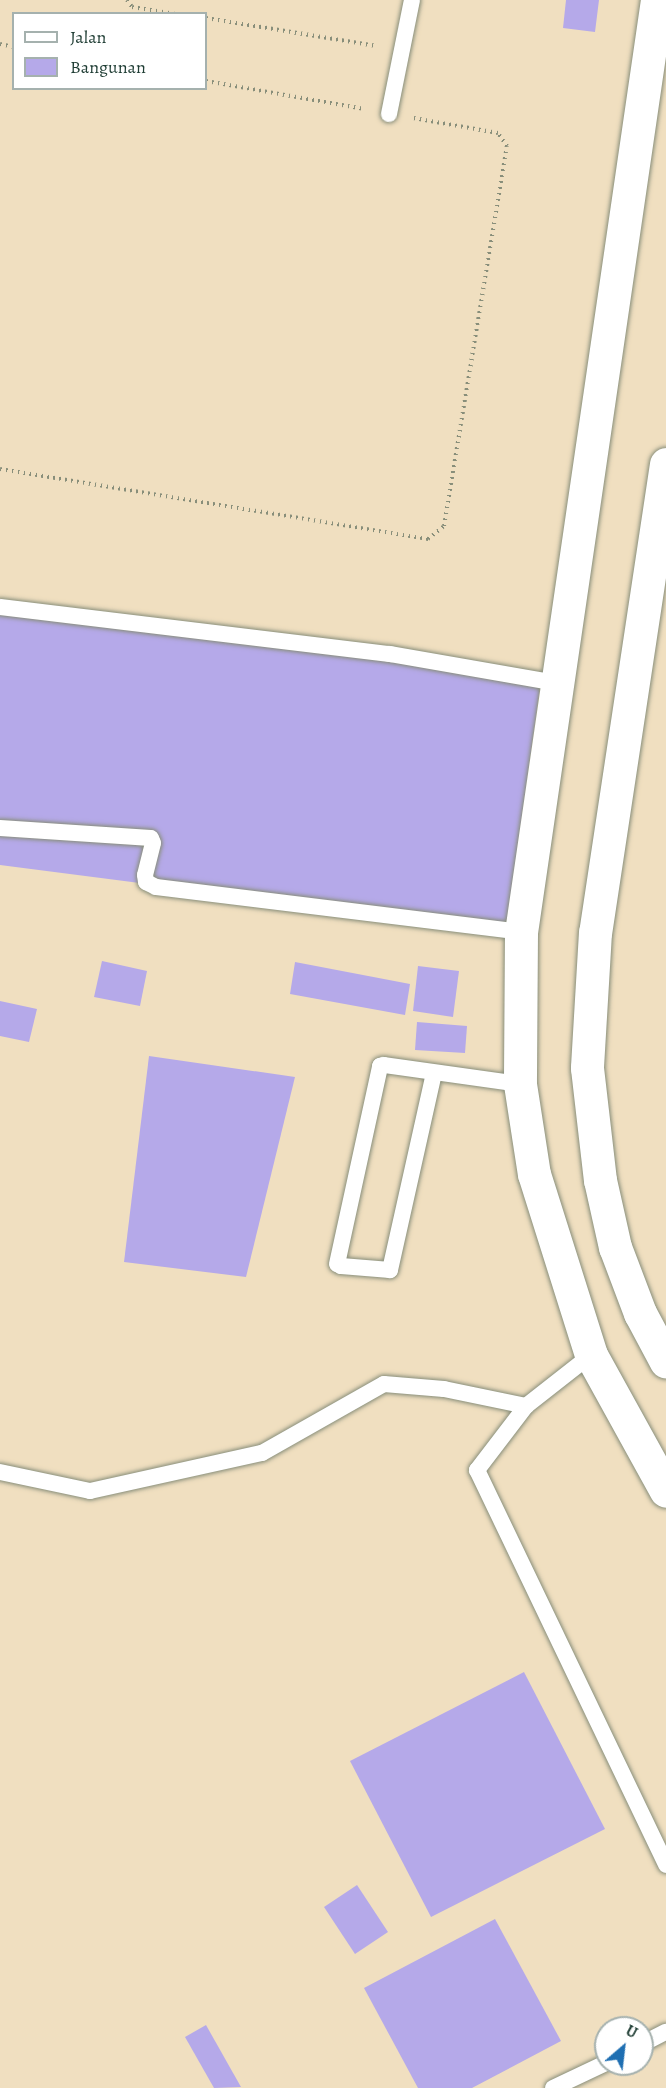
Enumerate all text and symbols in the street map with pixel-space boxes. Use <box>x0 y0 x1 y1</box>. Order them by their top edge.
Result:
legend <box>12 12 207 90</box>
text: Jalan <box>70 25 106 49</box>
text: Bangunan <box>70 55 146 79</box>
north arrow <box>594 2016 654 2076</box>
text: U <box>622 2020 641 2044</box>

